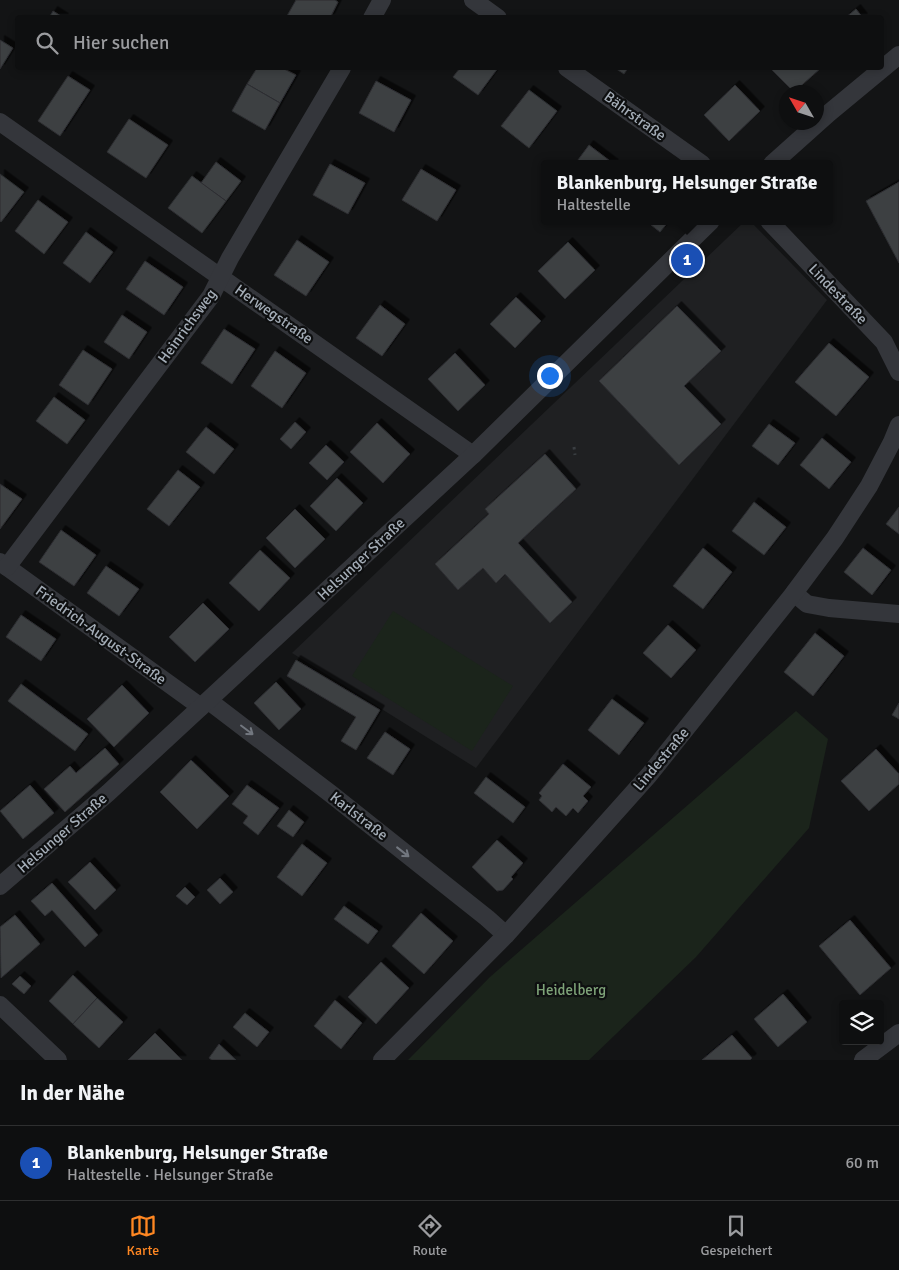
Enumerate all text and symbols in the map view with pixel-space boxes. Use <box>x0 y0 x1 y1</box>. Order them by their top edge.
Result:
search box <box>15 15 884 70</box>
icon: search <box>33 29 61 57</box>
text: Hier suchen <box>73 31 169 55</box>
north arrow <box>779 85 824 130</box>
street label: Bährstraße <box>601 88 669 144</box>
popup <box>541 160 833 225</box>
text: Blankenburg, Helsunger Straße <box>557 171 817 195</box>
text: Haltestelle <box>557 195 631 215</box>
pin: 1 <box>671 241 703 279</box>
street label: Lindestraße <box>805 260 871 328</box>
street label: Herwegstraße <box>231 280 317 348</box>
street label: Heinrichsweg <box>154 285 220 367</box>
your location <box>537 363 563 389</box>
street label: Helsunger Straße <box>314 514 408 604</box>
street label: Friedrich-August-Straße <box>32 582 170 688</box>
street label: Lindestraße <box>629 724 693 794</box>
one-way arrow <box>240 725 253 736</box>
street label: Karlstraße <box>327 788 391 844</box>
street label: Helsunger Straße <box>14 789 110 877</box>
one-way arrow <box>396 846 409 857</box>
park label: Heidelberg <box>536 981 606 999</box>
map controls <box>839 1000 884 1045</box>
button: layers <box>839 1000 884 1045</box>
text: In der Nähe <box>20 1080 125 1106</box>
text: Blankenburg, Helsunger Straße <box>67 1141 328 1165</box>
text: 1 <box>32 1153 40 1173</box>
text: 60 m <box>845 1153 879 1173</box>
text: Haltestelle · Helsunger Straße <box>67 1165 274 1185</box>
tab: Karte <box>127 1212 159 1259</box>
tab: Route <box>412 1212 447 1259</box>
tab: Gespeichert <box>700 1212 772 1259</box>

